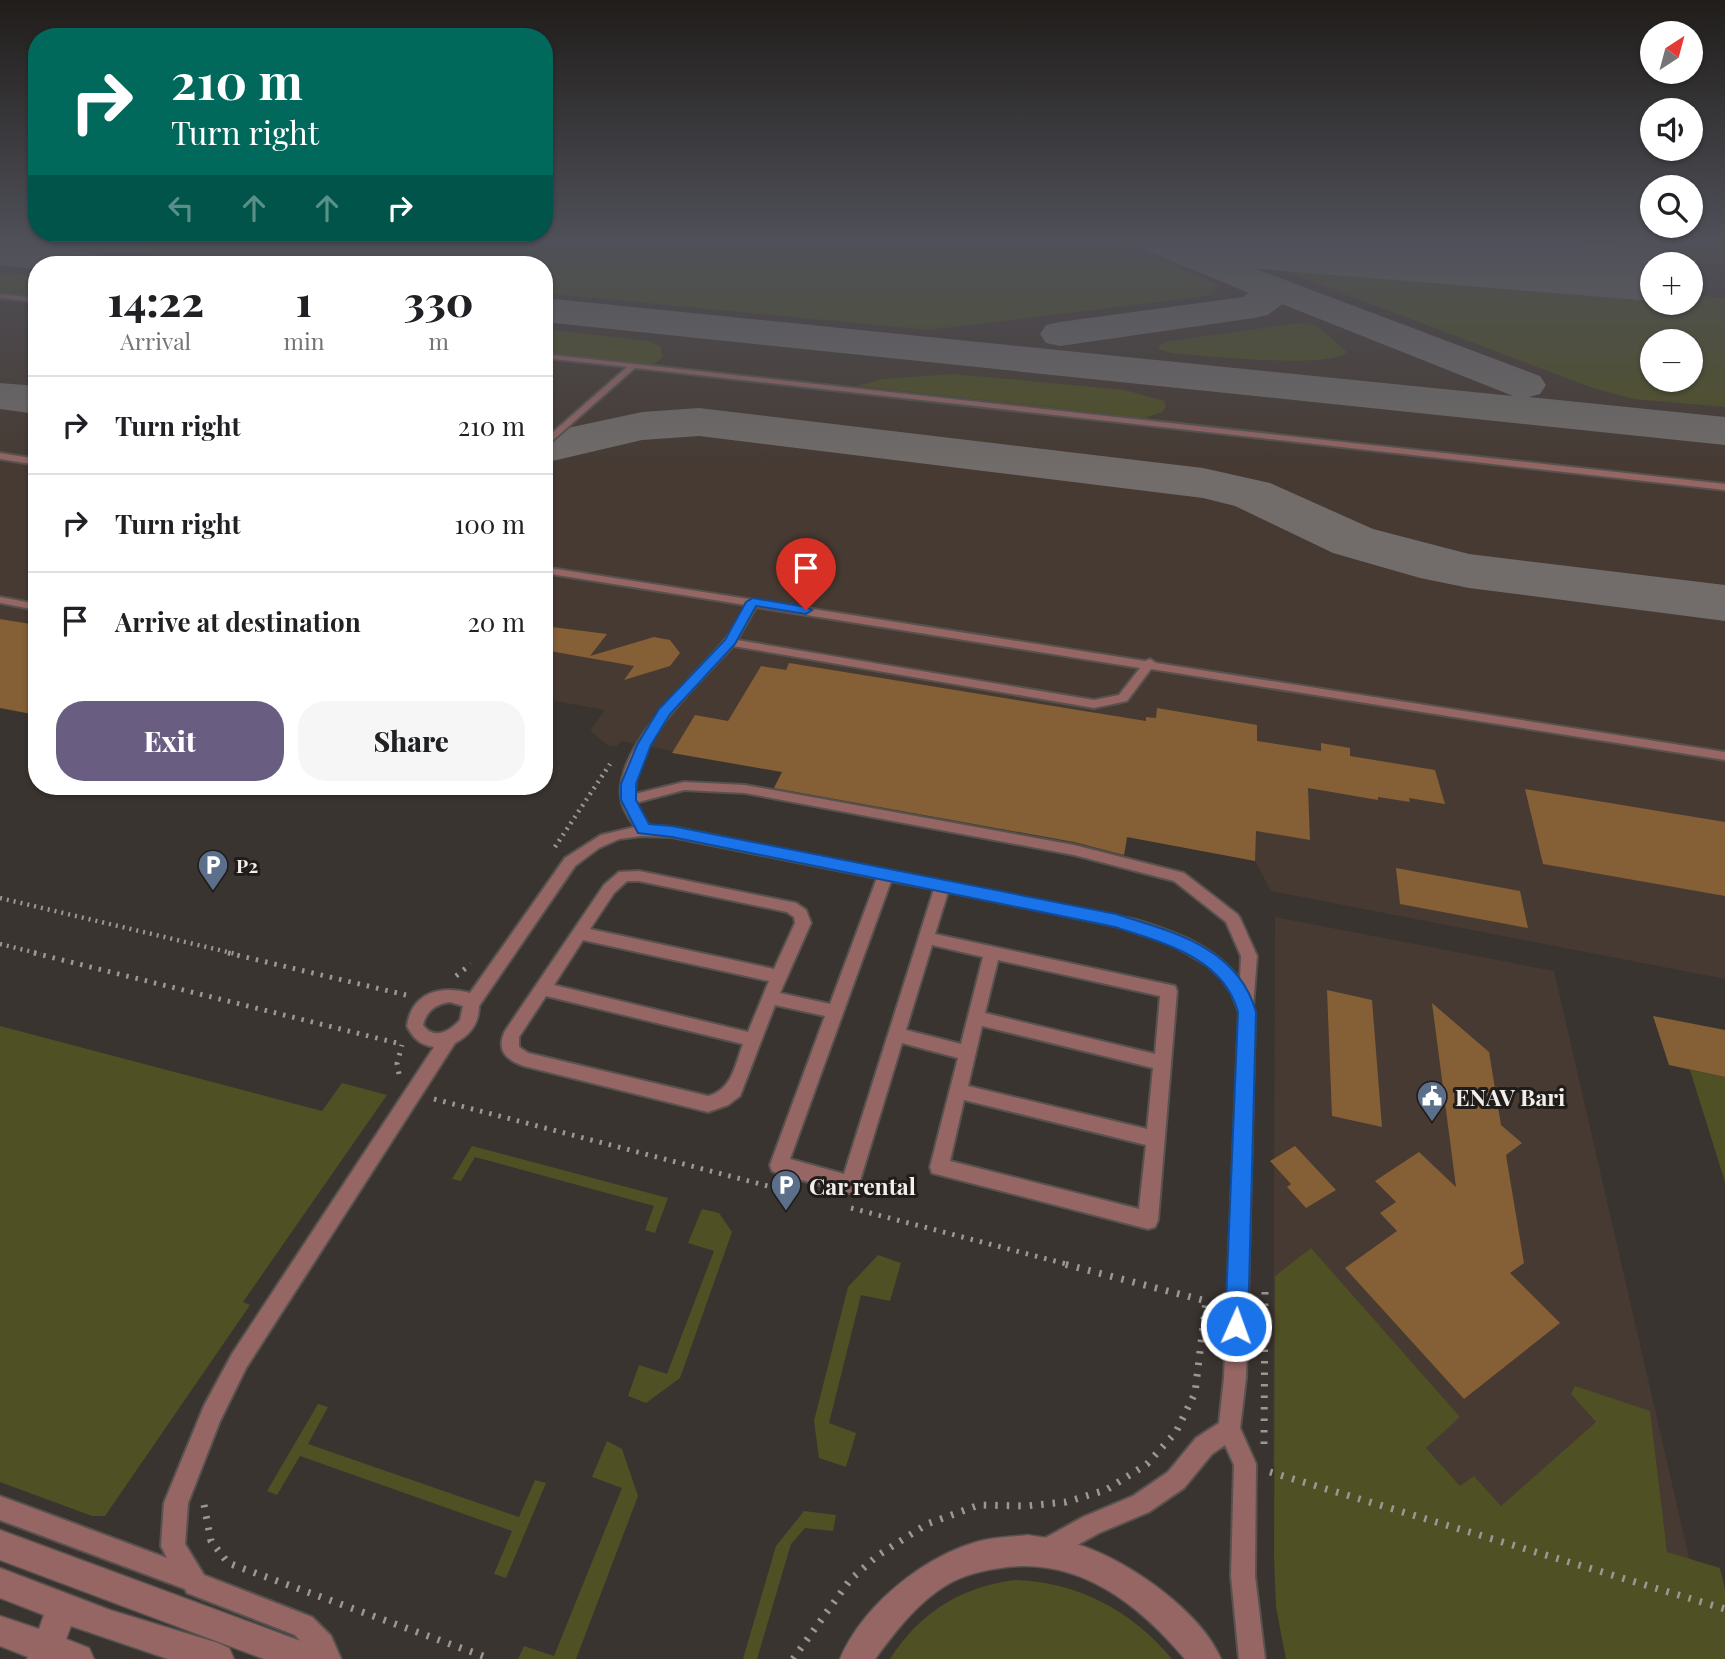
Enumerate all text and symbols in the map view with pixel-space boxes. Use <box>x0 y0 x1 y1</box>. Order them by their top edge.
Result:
north arrow <box>1640 21 1703 84</box>
map controls <box>1640 21 1703 392</box>
text: 210 m <box>171 47 303 112</box>
icon: right <box>56 56 147 147</box>
button: sound <box>1640 98 1703 161</box>
text: Turn right <box>171 110 319 153</box>
button: search <box>1640 175 1703 238</box>
icon: left <box>162 189 200 227</box>
icon: ahead <box>235 189 273 227</box>
icon: ahead <box>308 189 346 227</box>
icon: right <box>381 189 419 227</box>
button: + <box>1640 252 1703 315</box>
text: 14:22 <box>107 272 204 328</box>
text: 1 <box>296 272 312 328</box>
text: 330 <box>404 272 474 328</box>
text: Arrival <box>120 325 191 356</box>
text: min <box>284 325 324 356</box>
text: m <box>428 325 449 356</box>
button: − <box>1640 329 1703 392</box>
icon: right <box>56 406 94 444</box>
text: Turn right <box>115 408 241 443</box>
text: 210 m <box>458 408 525 443</box>
icon: right <box>56 504 94 542</box>
text: Turn right <box>115 506 241 541</box>
text: 100 m <box>455 506 525 541</box>
pin <box>776 538 836 610</box>
icon: arrive <box>787 549 825 587</box>
icon: arrive <box>56 602 94 640</box>
text: Arrive at destination <box>115 604 361 639</box>
text: 20 m <box>467 604 525 639</box>
button: Exit <box>56 701 284 781</box>
button: Share <box>298 701 525 781</box>
parking icon: P2 <box>196 848 230 892</box>
place label: P2 <box>236 852 258 878</box>
public building icon: ENAV Bari <box>1415 1079 1449 1123</box>
place label: ENAV Bari <box>1455 1081 1565 1112</box>
parking icon: Car rental <box>769 1168 803 1212</box>
place label: Car rental <box>809 1170 916 1201</box>
position arrow <box>1199 1289 1273 1363</box>

